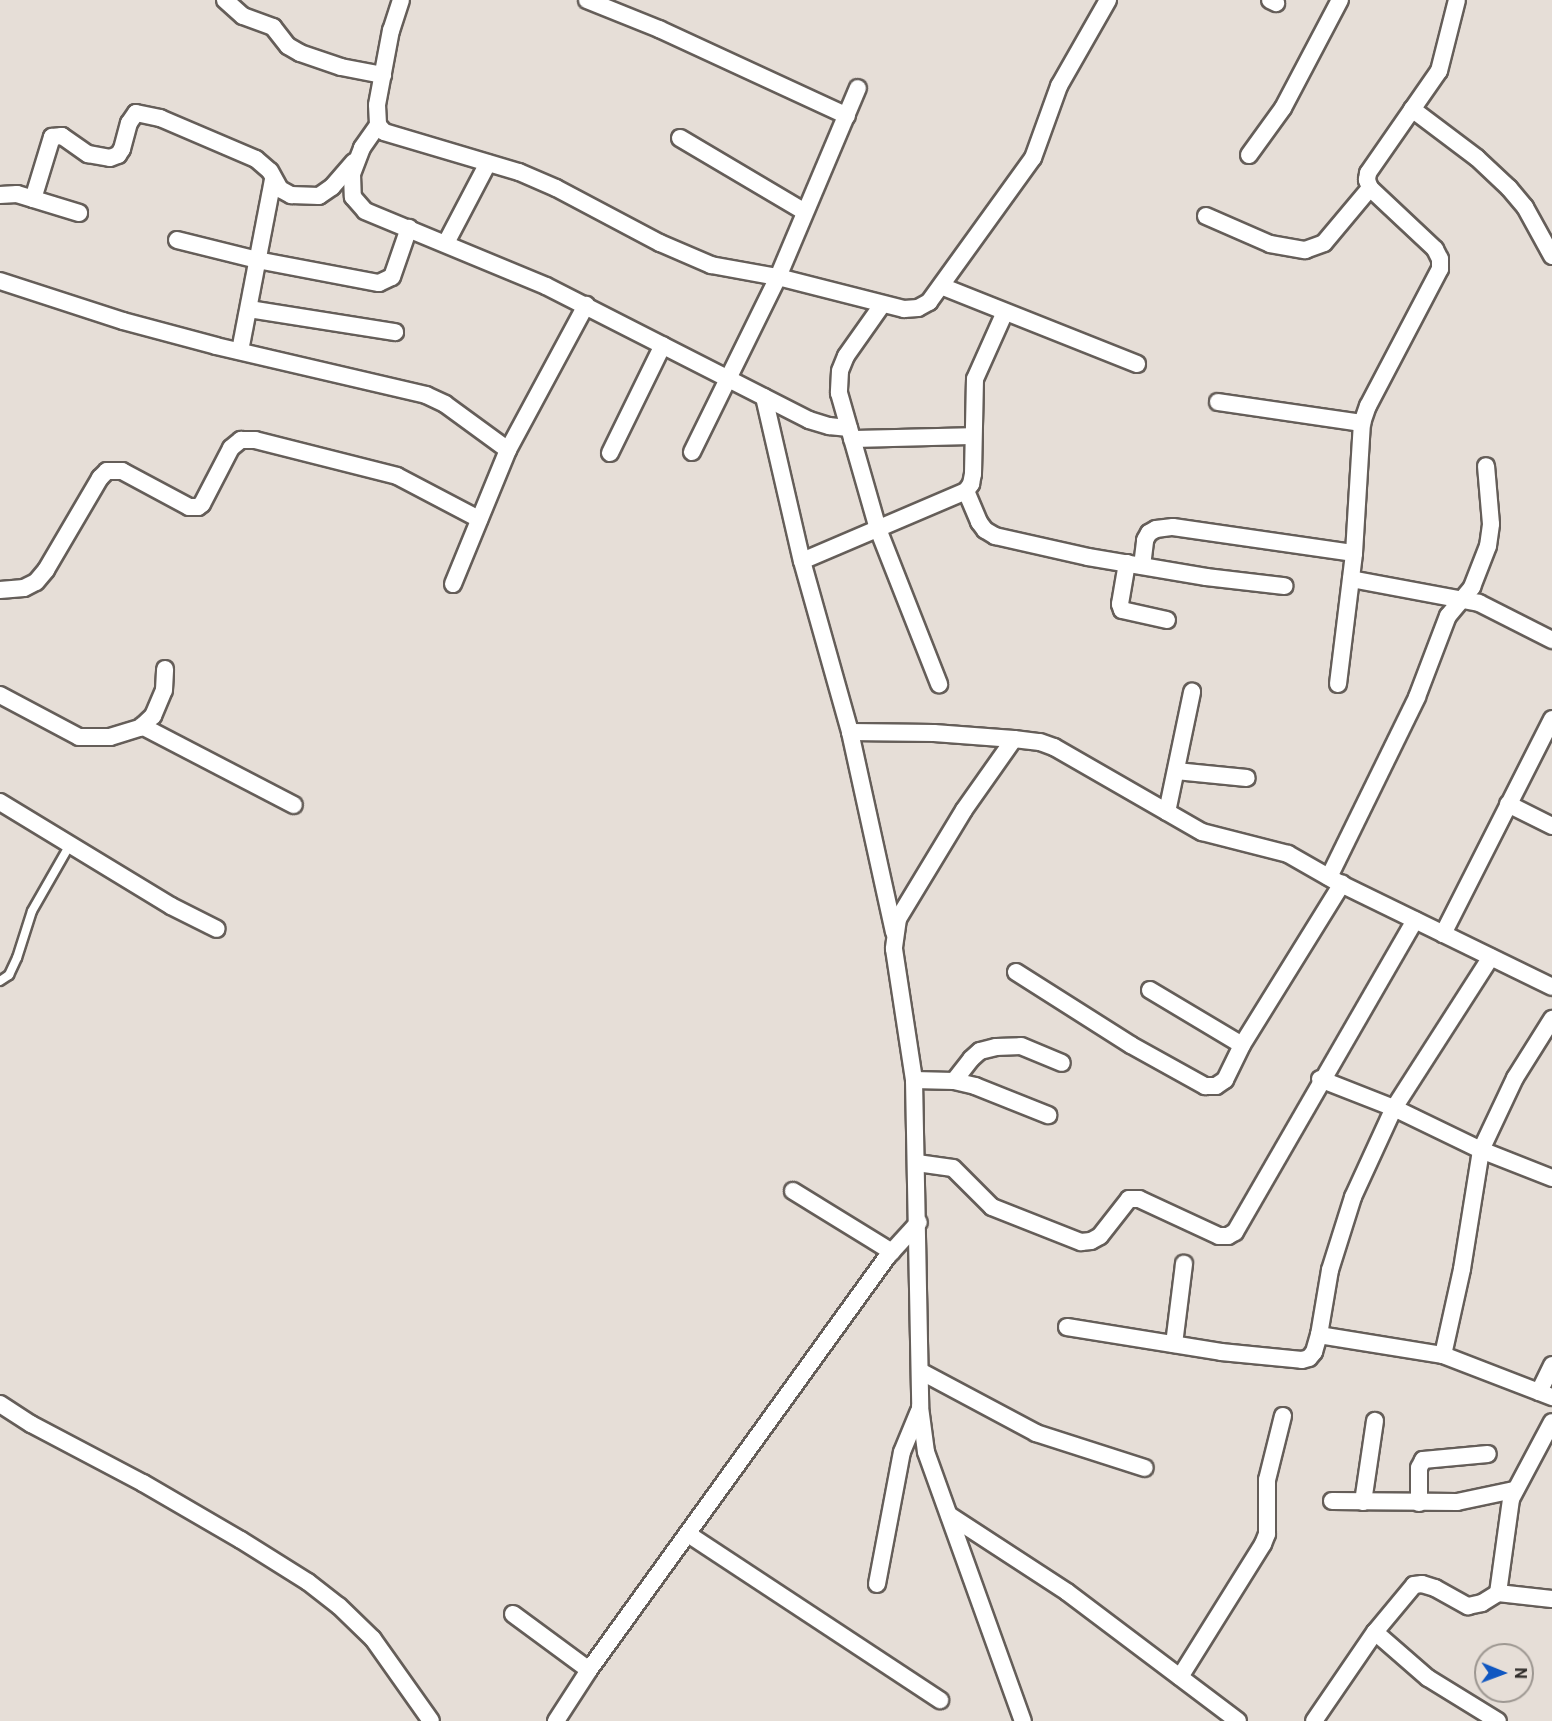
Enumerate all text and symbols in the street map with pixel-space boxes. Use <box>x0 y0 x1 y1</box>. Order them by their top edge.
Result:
north arrow <box>1474 1643 1534 1703</box>
text: N <box>1511 1667 1530 1679</box>

